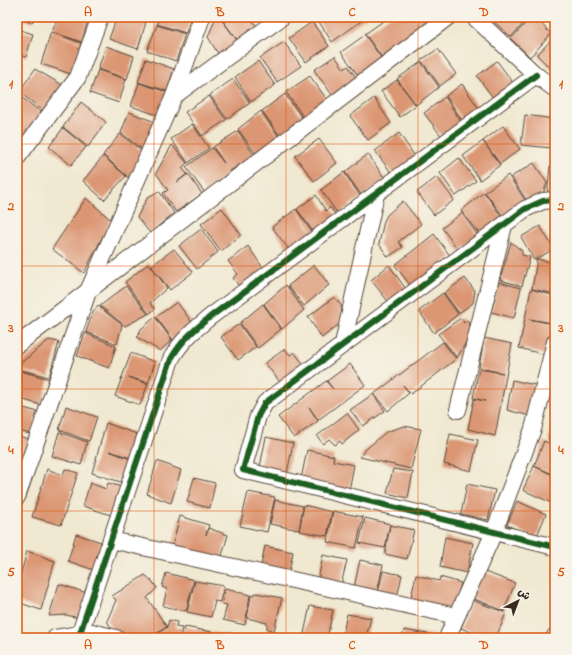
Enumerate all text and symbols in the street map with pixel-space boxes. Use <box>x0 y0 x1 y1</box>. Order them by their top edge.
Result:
text: A <box>84 3 92 22</box>
text: B <box>215 3 225 22</box>
text: C <box>348 3 356 22</box>
text: D <box>478 3 489 22</box>
text: 1 <box>9 75 14 94</box>
text: 1 <box>559 75 564 94</box>
text: 2 <box>7 197 15 216</box>
text: 2 <box>557 197 565 216</box>
text: 3 <box>7 319 14 338</box>
text: 3 <box>557 319 564 338</box>
text: 4 <box>7 441 14 460</box>
text: 4 <box>557 441 564 460</box>
text: 5 <box>7 563 15 582</box>
text: 5 <box>557 563 565 582</box>
north arrow <box>498 581 538 621</box>
text: ش <box>514 584 534 604</box>
text: A <box>84 636 92 655</box>
text: B <box>215 636 225 655</box>
text: C <box>348 636 356 655</box>
text: D <box>478 636 489 655</box>

